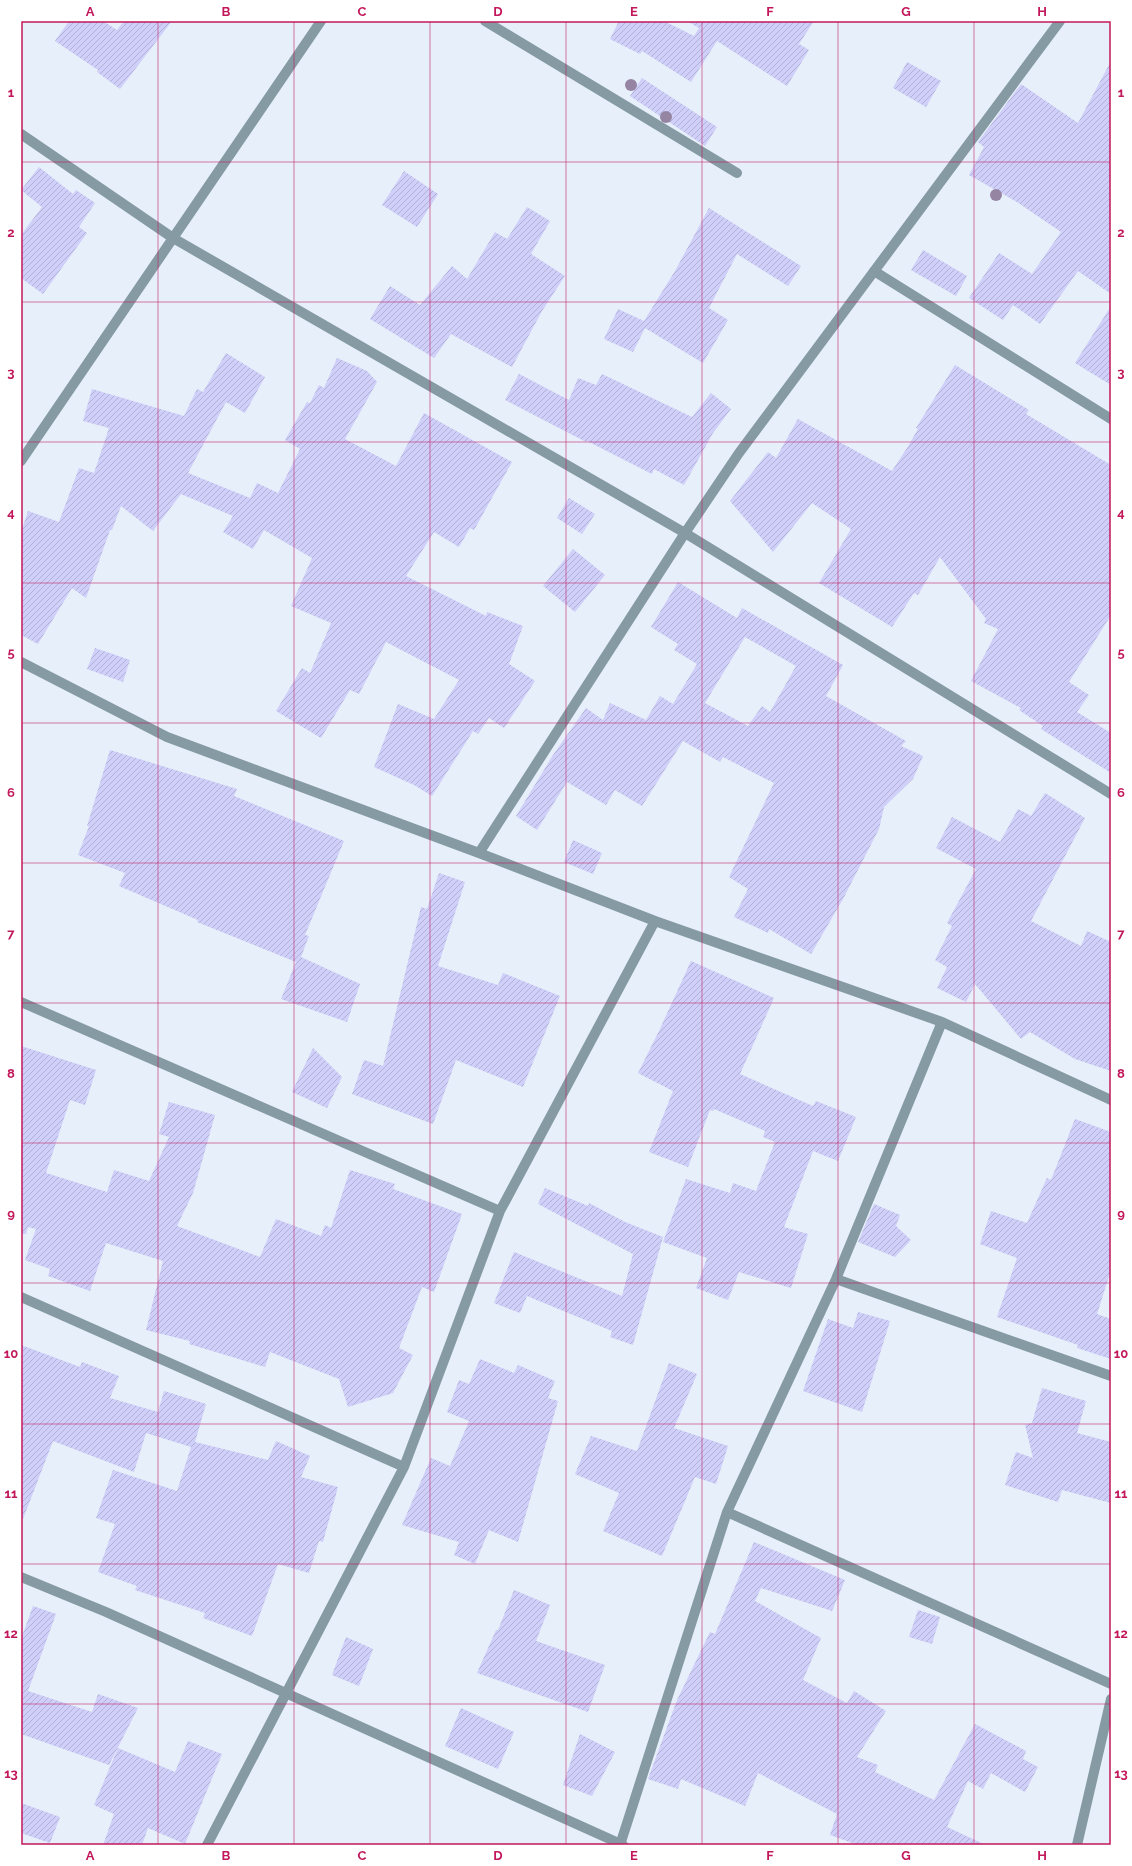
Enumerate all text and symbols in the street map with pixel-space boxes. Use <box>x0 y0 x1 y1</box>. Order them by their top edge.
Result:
text: A <box>86 4 95 19</box>
text: B <box>222 4 231 19</box>
text: C <box>358 4 367 19</box>
text: D <box>493 4 503 19</box>
text: E <box>630 4 638 19</box>
text: F <box>766 4 774 19</box>
text: G <box>901 4 911 19</box>
text: H <box>1037 4 1047 19</box>
text: 1 <box>8 85 15 100</box>
text: 1 <box>1118 85 1125 100</box>
text: 2 <box>7 225 15 240</box>
text: 2 <box>1117 225 1125 240</box>
text: 3 <box>7 365 15 380</box>
text: 3 <box>1117 365 1125 380</box>
text: 4 <box>7 505 15 520</box>
text: 4 <box>1117 505 1125 520</box>
text: 5 <box>7 645 15 660</box>
text: 5 <box>1117 645 1125 660</box>
text: 6 <box>7 785 15 800</box>
text: 6 <box>1117 785 1125 800</box>
text: 7 <box>7 926 15 941</box>
text: 7 <box>1117 926 1125 941</box>
text: 8 <box>7 1066 15 1081</box>
text: 8 <box>1117 1066 1125 1081</box>
text: 9 <box>7 1206 15 1221</box>
text: 9 <box>1117 1206 1125 1221</box>
text: 10 <box>4 1346 18 1361</box>
text: 10 <box>1114 1346 1128 1361</box>
text: 11 <box>5 1486 18 1501</box>
text: 11 <box>1115 1486 1128 1501</box>
text: 12 <box>4 1626 18 1641</box>
text: 12 <box>1114 1626 1128 1641</box>
text: 13 <box>4 1766 18 1781</box>
text: 13 <box>1114 1766 1128 1781</box>
text: A <box>86 1848 95 1863</box>
text: B <box>222 1848 231 1863</box>
text: C <box>358 1848 367 1863</box>
text: D <box>493 1848 503 1863</box>
text: E <box>630 1848 638 1863</box>
text: F <box>766 1848 774 1863</box>
text: G <box>901 1848 911 1863</box>
text: H <box>1037 1848 1047 1863</box>

